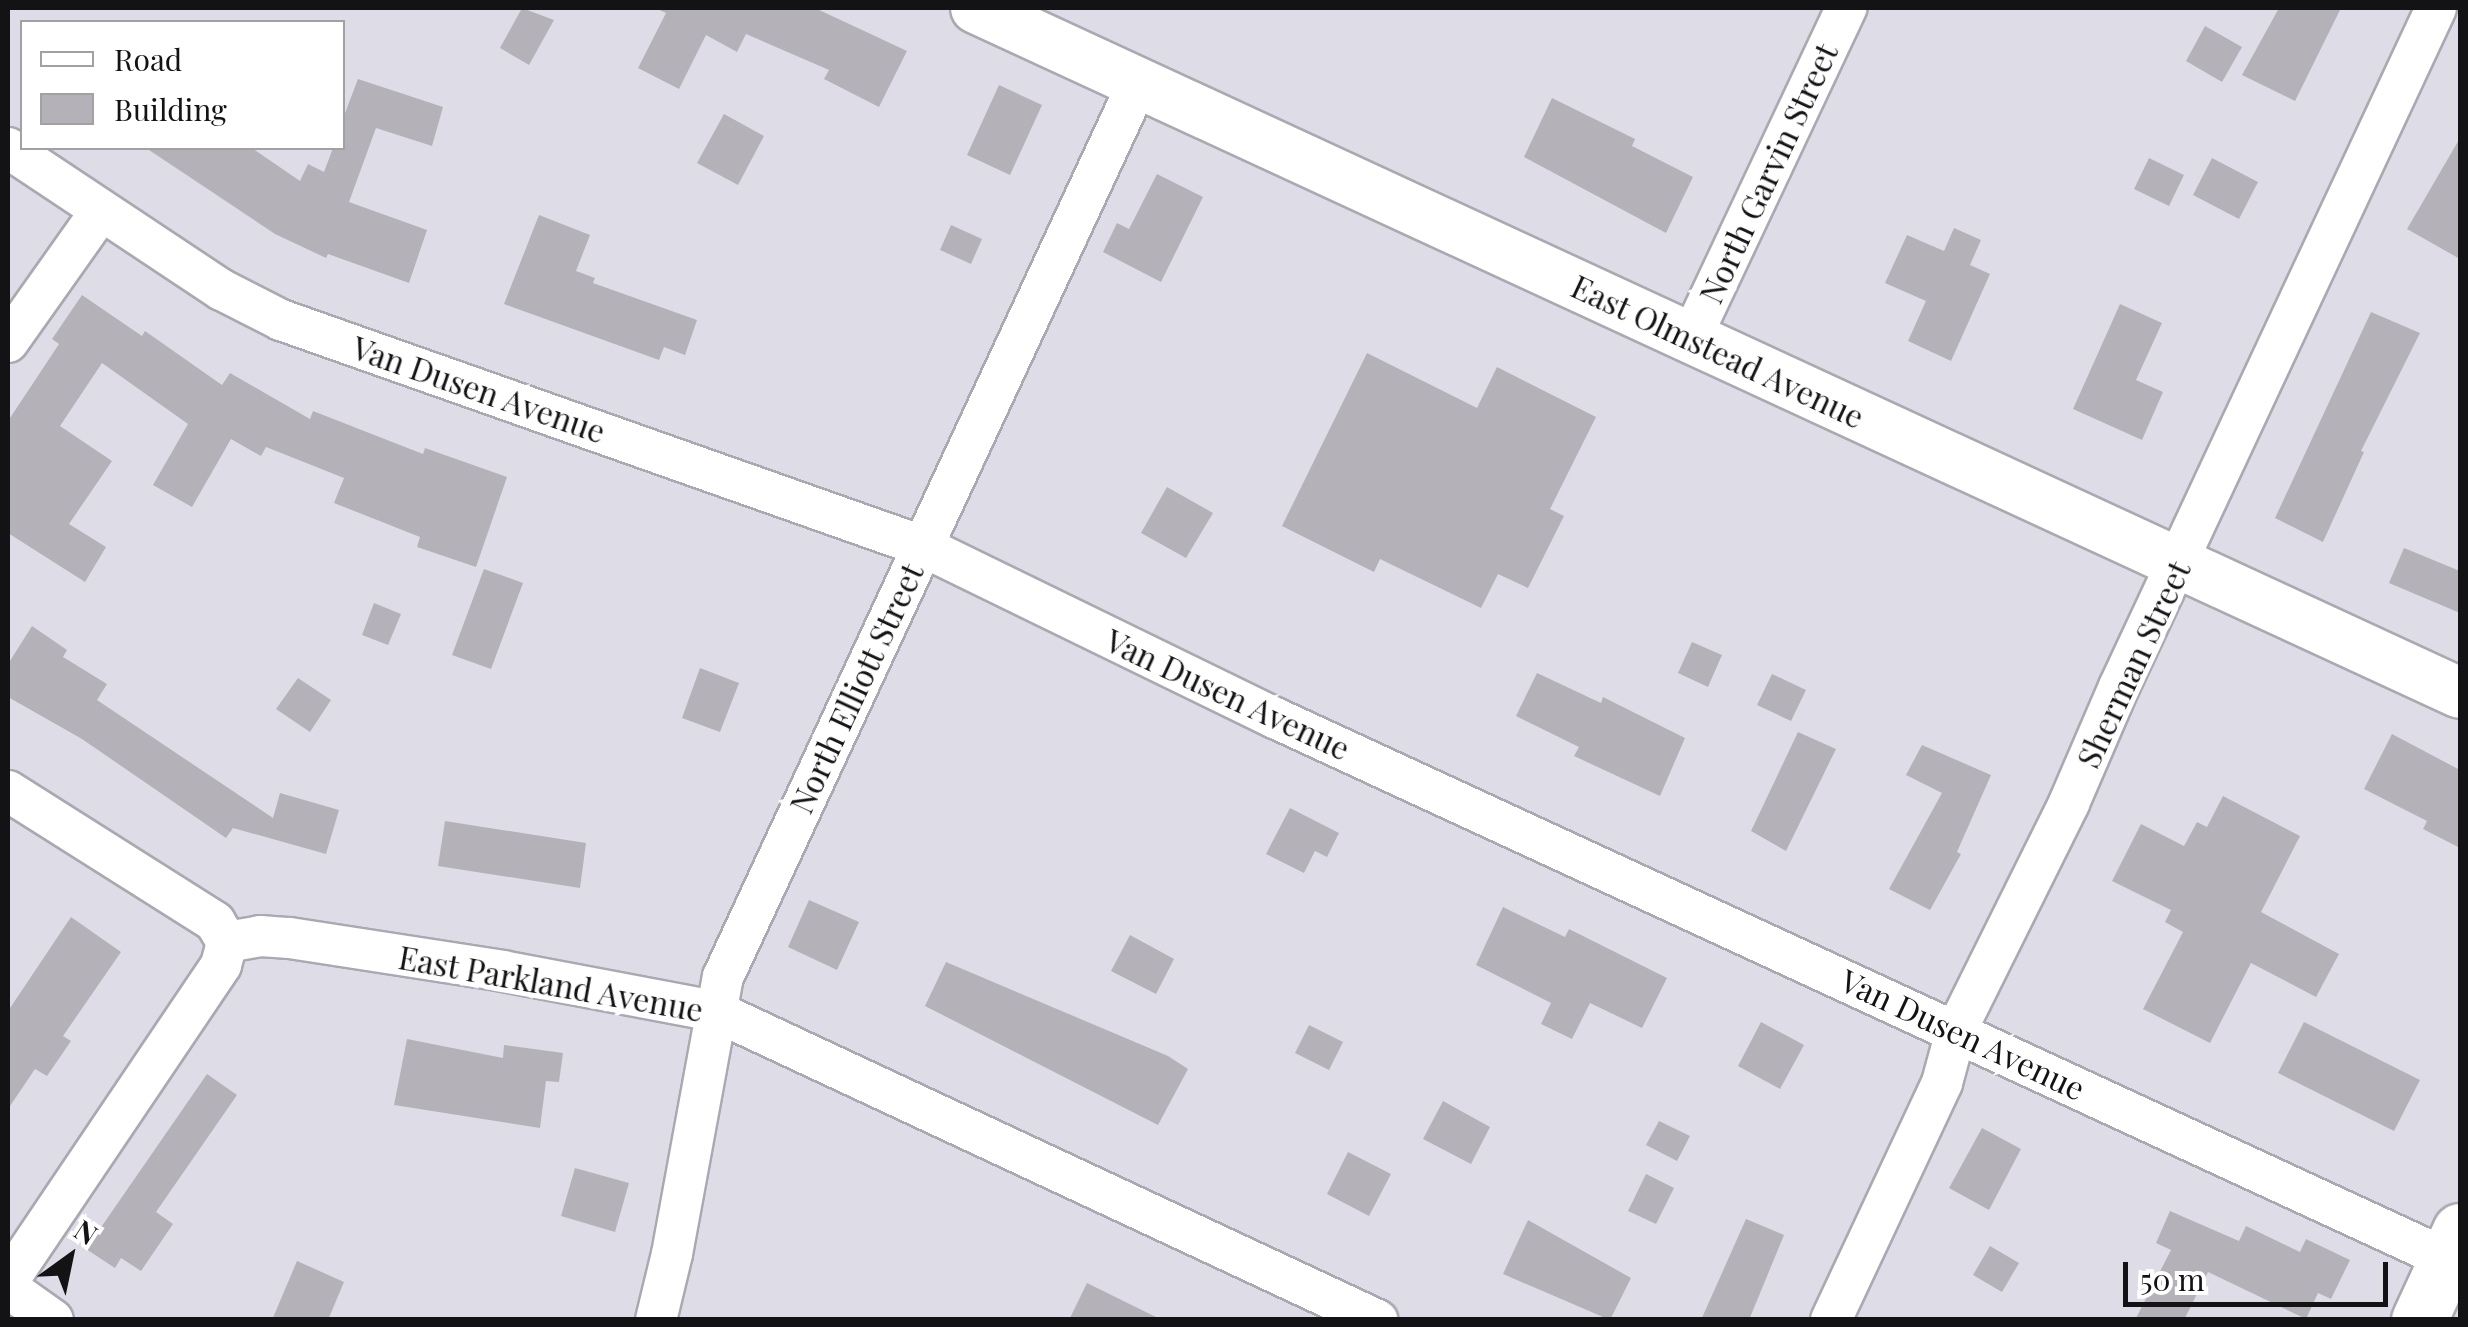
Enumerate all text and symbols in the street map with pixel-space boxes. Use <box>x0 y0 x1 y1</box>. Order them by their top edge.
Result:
legend <box>20 20 345 150</box>
street label: North Garvin Street <box>1691 37 1845 309</box>
text: Road <box>114 39 182 79</box>
text: Building <box>114 89 227 129</box>
street label: East Olmstead Avenue <box>1565 266 1871 436</box>
street label: Van Dusen Avenue <box>347 328 611 450</box>
street label: Sherman Street <box>2068 554 2198 774</box>
street label: North Elliott Street <box>781 557 931 819</box>
street label: Van Dusen Avenue <box>1099 620 1357 768</box>
street label: East Parkland Avenue <box>395 937 707 1029</box>
street label: Van Dusen Avenue <box>1834 960 2092 1108</box>
north arrow <box>20 1207 120 1307</box>
text: N <box>68 1210 105 1252</box>
scale bar <box>2128 1242 2393 1304</box>
text: 50 m <box>2140 1259 2205 1299</box>

